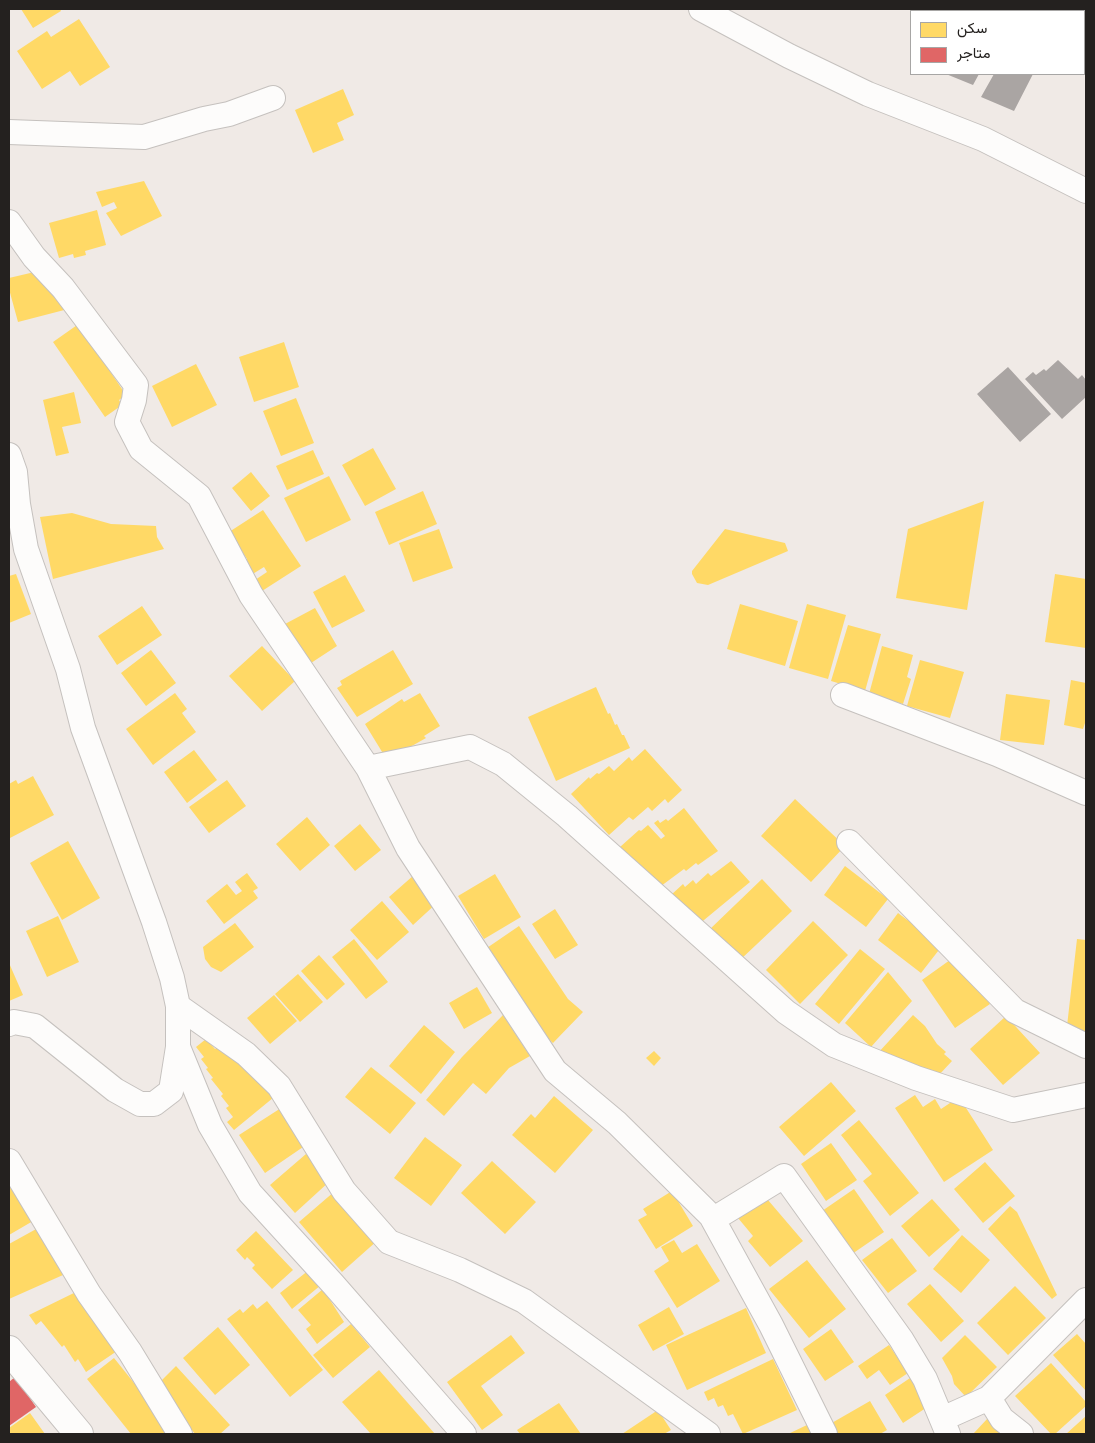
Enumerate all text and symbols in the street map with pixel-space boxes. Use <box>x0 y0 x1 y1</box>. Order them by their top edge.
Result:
legend <box>910 10 1085 75</box>
text: سكن <box>957 19 987 37</box>
text: متاجر <box>957 44 991 62</box>

